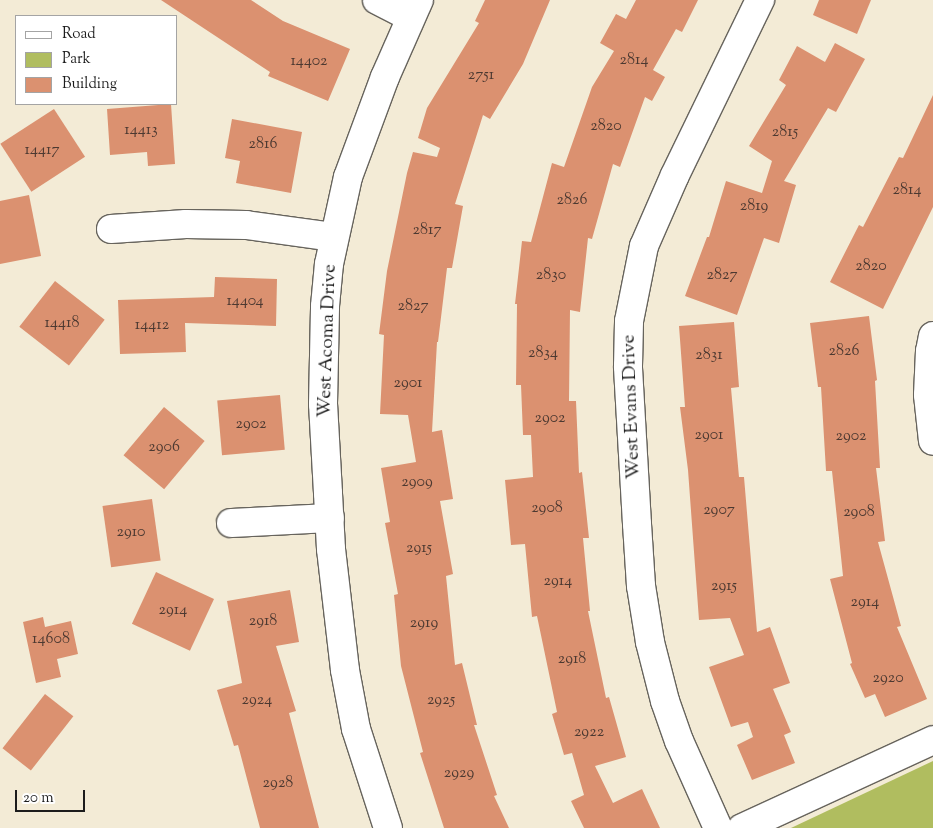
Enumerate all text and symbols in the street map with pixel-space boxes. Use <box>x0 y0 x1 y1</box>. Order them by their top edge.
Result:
legend <box>15 15 178 105</box>
text: Road <box>62 24 96 45</box>
text: Park <box>62 49 91 70</box>
house number: 2814 <box>620 51 648 71</box>
house number: 14402 <box>290 52 328 72</box>
house number: 2751 <box>468 66 494 86</box>
text: Building <box>62 74 117 95</box>
house number: 2820 <box>590 117 622 137</box>
house number: 14413 <box>124 121 158 141</box>
house number: 2815 <box>772 123 798 143</box>
house number: 2816 <box>249 135 277 155</box>
house number: 14417 <box>24 141 60 161</box>
house number: 2814 <box>893 181 921 201</box>
house number: 2826 <box>557 191 587 211</box>
house number: 2819 <box>740 197 768 217</box>
house number: 2817 <box>413 221 441 241</box>
house number: 2820 <box>855 257 887 277</box>
street label: West Acoma Drive <box>314 264 342 418</box>
house number: 2830 <box>536 266 566 286</box>
house number: 2827 <box>707 266 737 286</box>
house number: 14404 <box>226 292 264 312</box>
house number: 2827 <box>398 297 428 317</box>
house number: 14418 <box>44 314 80 334</box>
house number: 14412 <box>135 316 169 336</box>
street label: West Evans Drive <box>618 334 646 480</box>
house number: 2826 <box>829 342 859 362</box>
house number: 2834 <box>528 344 558 364</box>
house number: 2831 <box>695 346 723 366</box>
house number: 2901 <box>393 374 423 394</box>
house number: 2902 <box>534 409 566 429</box>
house number: 2902 <box>235 415 267 435</box>
house number: 2901 <box>694 426 724 446</box>
house number: 2902 <box>835 427 867 447</box>
house number: 2906 <box>148 438 180 458</box>
house number: 2909 <box>401 473 433 493</box>
house number: 2908 <box>531 499 563 519</box>
house number: 2907 <box>703 501 735 521</box>
house number: 2908 <box>843 503 875 523</box>
house number: 2910 <box>116 523 146 543</box>
house number: 2915 <box>406 539 432 559</box>
house number: 2914 <box>544 572 572 592</box>
house number: 2915 <box>711 577 737 597</box>
house number: 2914 <box>851 593 879 613</box>
house number: 2914 <box>159 601 187 621</box>
house number: 2918 <box>249 612 277 632</box>
house number: 2919 <box>410 614 438 634</box>
house number: 14608 <box>32 630 70 650</box>
house number: 2918 <box>558 650 586 670</box>
house number: 2920 <box>872 669 904 689</box>
house number: 2924 <box>242 691 272 711</box>
house number: 2925 <box>427 691 455 711</box>
house number: 2922 <box>574 723 604 743</box>
house number: 2929 <box>444 764 474 784</box>
house number: 2928 <box>263 774 293 794</box>
scale bar <box>18 780 88 812</box>
text: 20 m <box>23 788 54 809</box>

